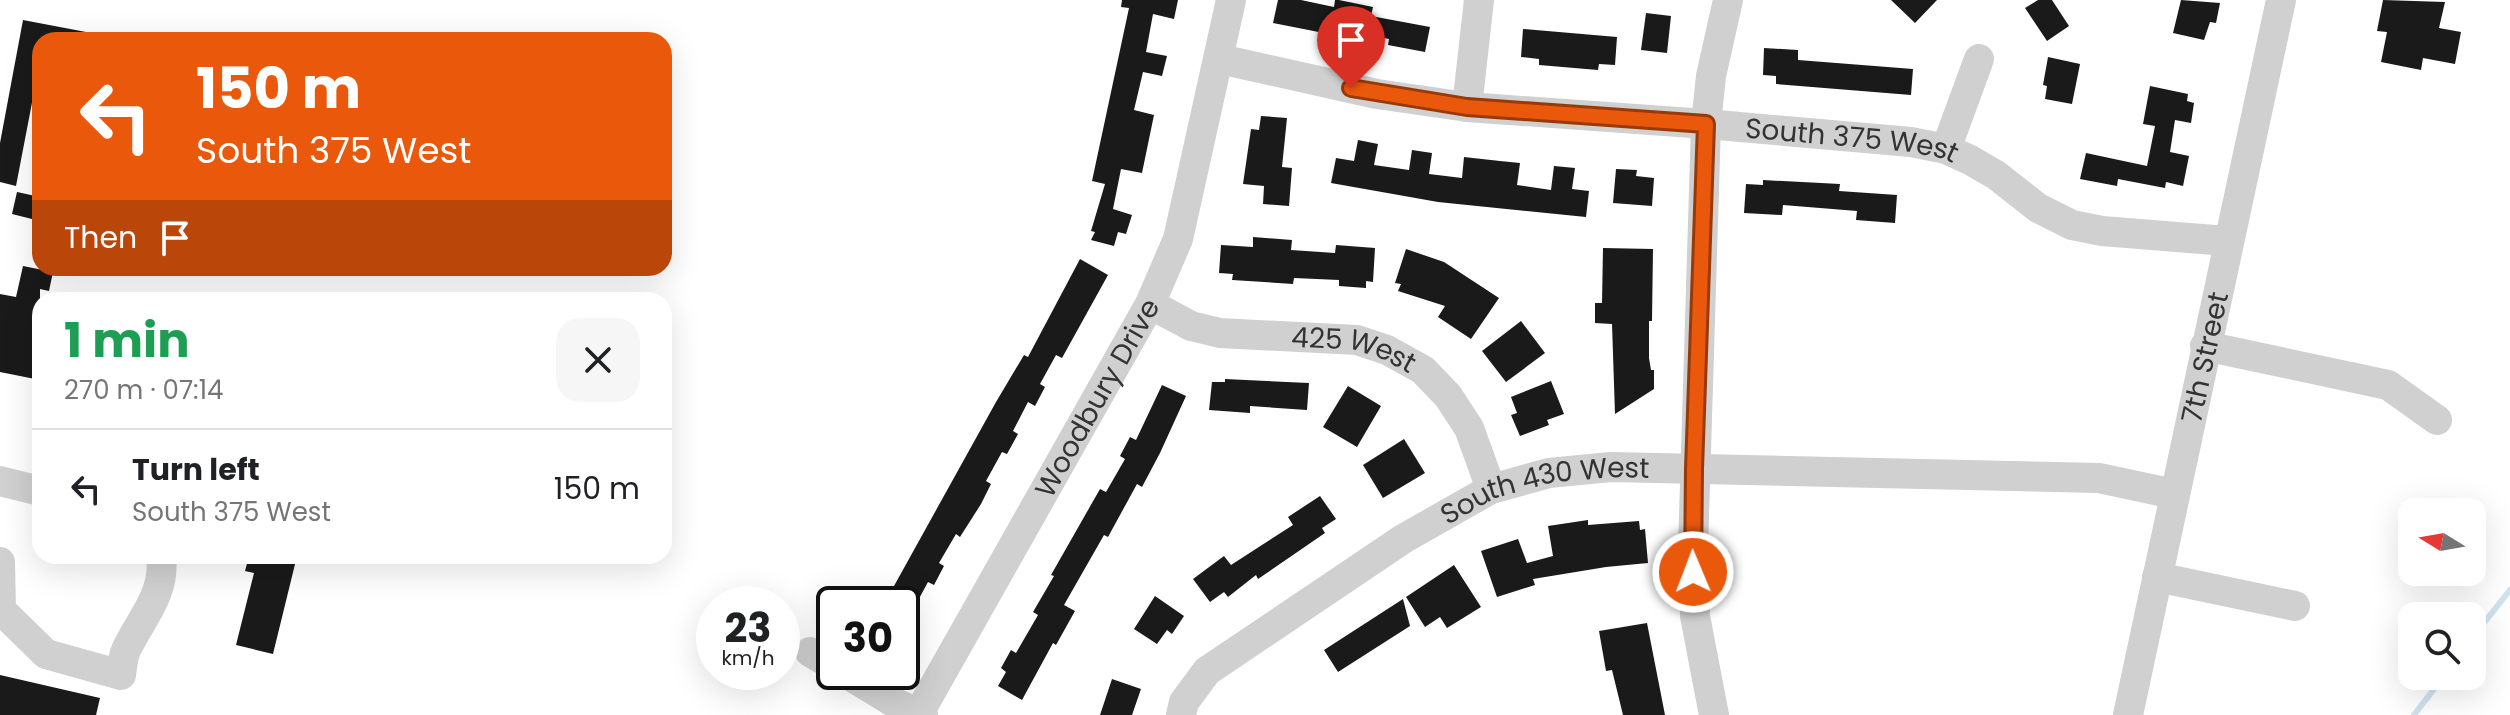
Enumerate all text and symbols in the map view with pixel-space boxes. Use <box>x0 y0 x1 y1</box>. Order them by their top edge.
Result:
pin <box>1317 6 1385 88</box>
icon: arrive <box>1329 18 1373 62</box>
text: 150 m <box>196 49 361 128</box>
icon: left <box>64 64 168 168</box>
street label: South 375 West <box>1744 109 1965 172</box>
text: South 375 West <box>196 125 471 176</box>
text: Then <box>64 216 137 259</box>
icon: arrive <box>153 216 197 260</box>
street label: 7th Street <box>2172 288 2238 426</box>
street label: Woodbury Drive <box>1026 291 1169 505</box>
text: 1 min <box>64 307 190 374</box>
button: close <box>556 318 640 402</box>
street label: 425 West <box>1290 318 1423 383</box>
text: 270 m · 07:14 <box>64 372 223 408</box>
text: Turn left <box>132 448 260 491</box>
street label: South 430 West <box>1433 448 1650 534</box>
icon: left <box>64 467 108 511</box>
text: 150 m <box>554 467 640 510</box>
text: South 375 West <box>132 494 331 530</box>
north arrow <box>2398 498 2486 586</box>
map controls <box>2398 498 2486 690</box>
position arrow <box>1651 530 1735 614</box>
speed limit sign: 30 <box>816 586 920 690</box>
text: 23 <box>724 600 772 656</box>
button: search <box>2398 602 2486 690</box>
text: km/h <box>721 644 775 672</box>

